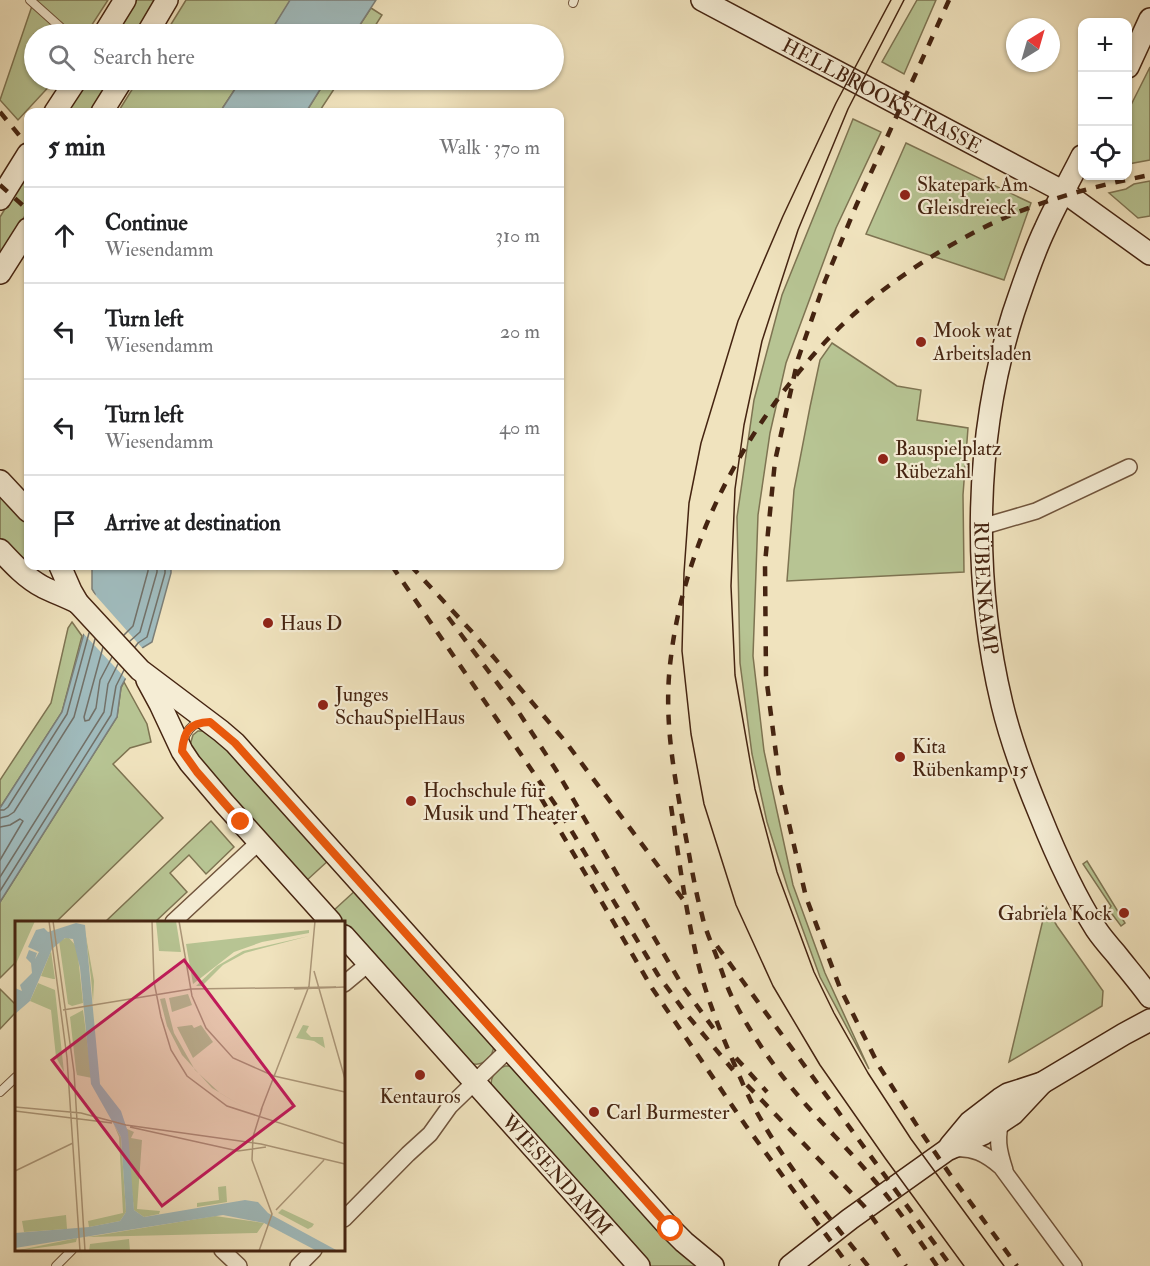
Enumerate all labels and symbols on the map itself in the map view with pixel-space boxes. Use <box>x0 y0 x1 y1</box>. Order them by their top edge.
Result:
north arrow <box>1006 18 1060 72</box>
street label: HELLBROOKSTRASSE <box>778 32 986 159</box>
place label: Skatepark Am Gleisdreieck <box>917 172 1029 220</box>
marker: Skatepark Am Gleisdreieck <box>898 188 912 202</box>
place label: Mook wat Arbeitsladen <box>932 318 1032 366</box>
marker: Mook wat Arbeitsladen <box>914 335 928 349</box>
place label: Bauspielplatz Rübezahl <box>895 436 1002 484</box>
marker: Bauspielplatz Rübezahl <box>876 452 890 466</box>
street label: RÜBENKAMP <box>969 521 1004 657</box>
place label: Haus D <box>280 611 342 636</box>
marker: Haus D <box>261 616 275 630</box>
place label: Junges SchauSpielHaus <box>334 682 465 731</box>
marker: Junges SchauSpielHaus <box>316 698 330 712</box>
place label: Kita Rübenkamp 15 <box>912 734 1028 783</box>
marker: Kita Rübenkamp 15 <box>893 750 907 764</box>
place label: Hochschule für Musik und Theater <box>423 778 578 826</box>
marker: Hochschule für Musik und Theater <box>404 794 418 808</box>
route end <box>227 808 253 834</box>
place label: Gabriela Kock <box>998 901 1112 926</box>
marker: Gabriela Kock <box>1117 906 1131 920</box>
inset map <box>15 921 345 1251</box>
marker: Kentauros <box>413 1068 427 1082</box>
place label: Kentauros <box>379 1084 461 1109</box>
place label: Carl Burmester <box>606 1100 730 1125</box>
marker: Carl Burmester <box>587 1105 601 1119</box>
street label: WIESENDAMM <box>496 1108 618 1240</box>
route start <box>657 1215 683 1241</box>

